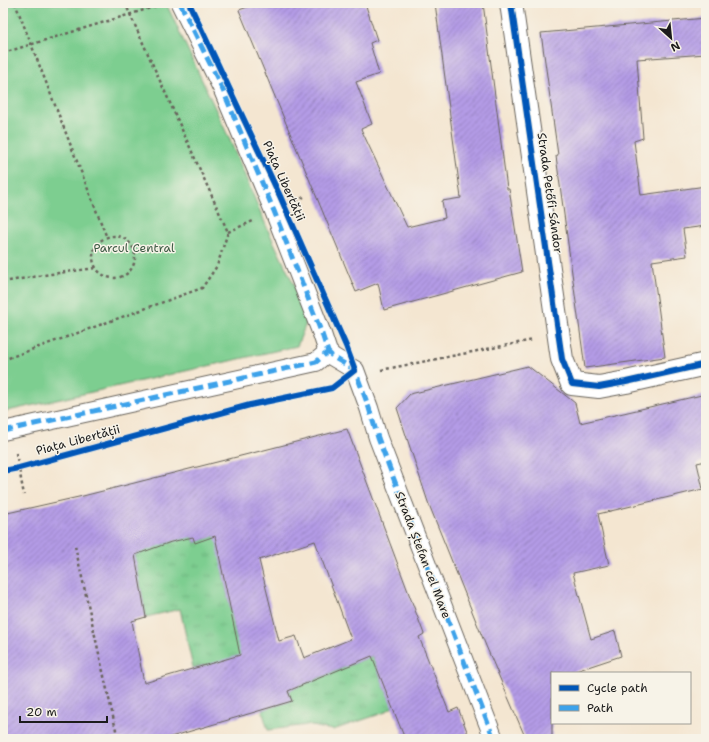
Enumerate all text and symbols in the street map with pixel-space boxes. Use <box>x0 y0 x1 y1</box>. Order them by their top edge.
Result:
north arrow <box>651 18 691 58</box>
text: N <box>668 38 683 55</box>
street label: Strada Petőfi Sándor <box>534 131 566 255</box>
street label: Piața Libertății <box>259 138 309 224</box>
park label: Parcul Central <box>93 240 175 256</box>
street label: Piața Libertății <box>34 421 122 459</box>
street label: Strada Ștefan cel Mare <box>391 489 455 621</box>
legend <box>551 672 691 724</box>
text: Cycle path <box>587 680 648 696</box>
scale bar <box>20 698 107 724</box>
text: Path <box>587 700 613 716</box>
text: 20 m <box>26 704 57 720</box>

